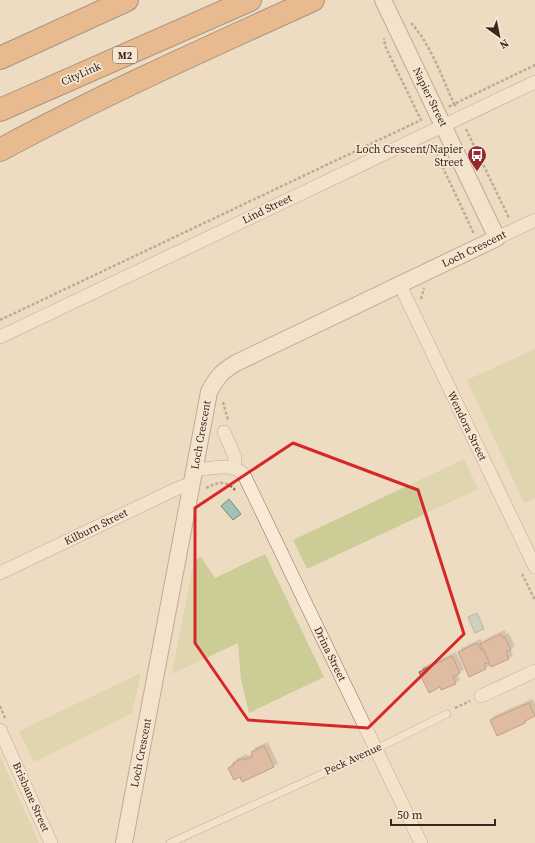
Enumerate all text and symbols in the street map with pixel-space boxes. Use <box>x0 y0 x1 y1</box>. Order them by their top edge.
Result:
north arrow <box>479 16 519 56</box>
text: N <box>497 35 512 52</box>
road number: M2 <box>113 47 137 63</box>
street label: CityLink <box>59 58 104 89</box>
street label: Napier Street <box>409 65 451 130</box>
place label: Loch Crescent/Napier Street <box>356 142 463 170</box>
bus stop icon: Loch Crescent/Napier Street <box>466 144 488 172</box>
street label: Lind Street <box>240 190 295 228</box>
street label: Loch Crescent <box>439 227 509 271</box>
street label: Wendora Street <box>444 389 490 464</box>
street label: Loch Crescent <box>188 399 215 471</box>
street label: Kilburn Street <box>62 505 131 549</box>
street label: Drina Street <box>310 624 350 684</box>
street label: Loch Crescent <box>127 717 155 789</box>
street label: Peck Avenue <box>322 739 385 779</box>
street label: Brisbane Street <box>9 760 53 835</box>
scale bar <box>391 801 495 827</box>
text: 50 m <box>397 807 423 823</box>

